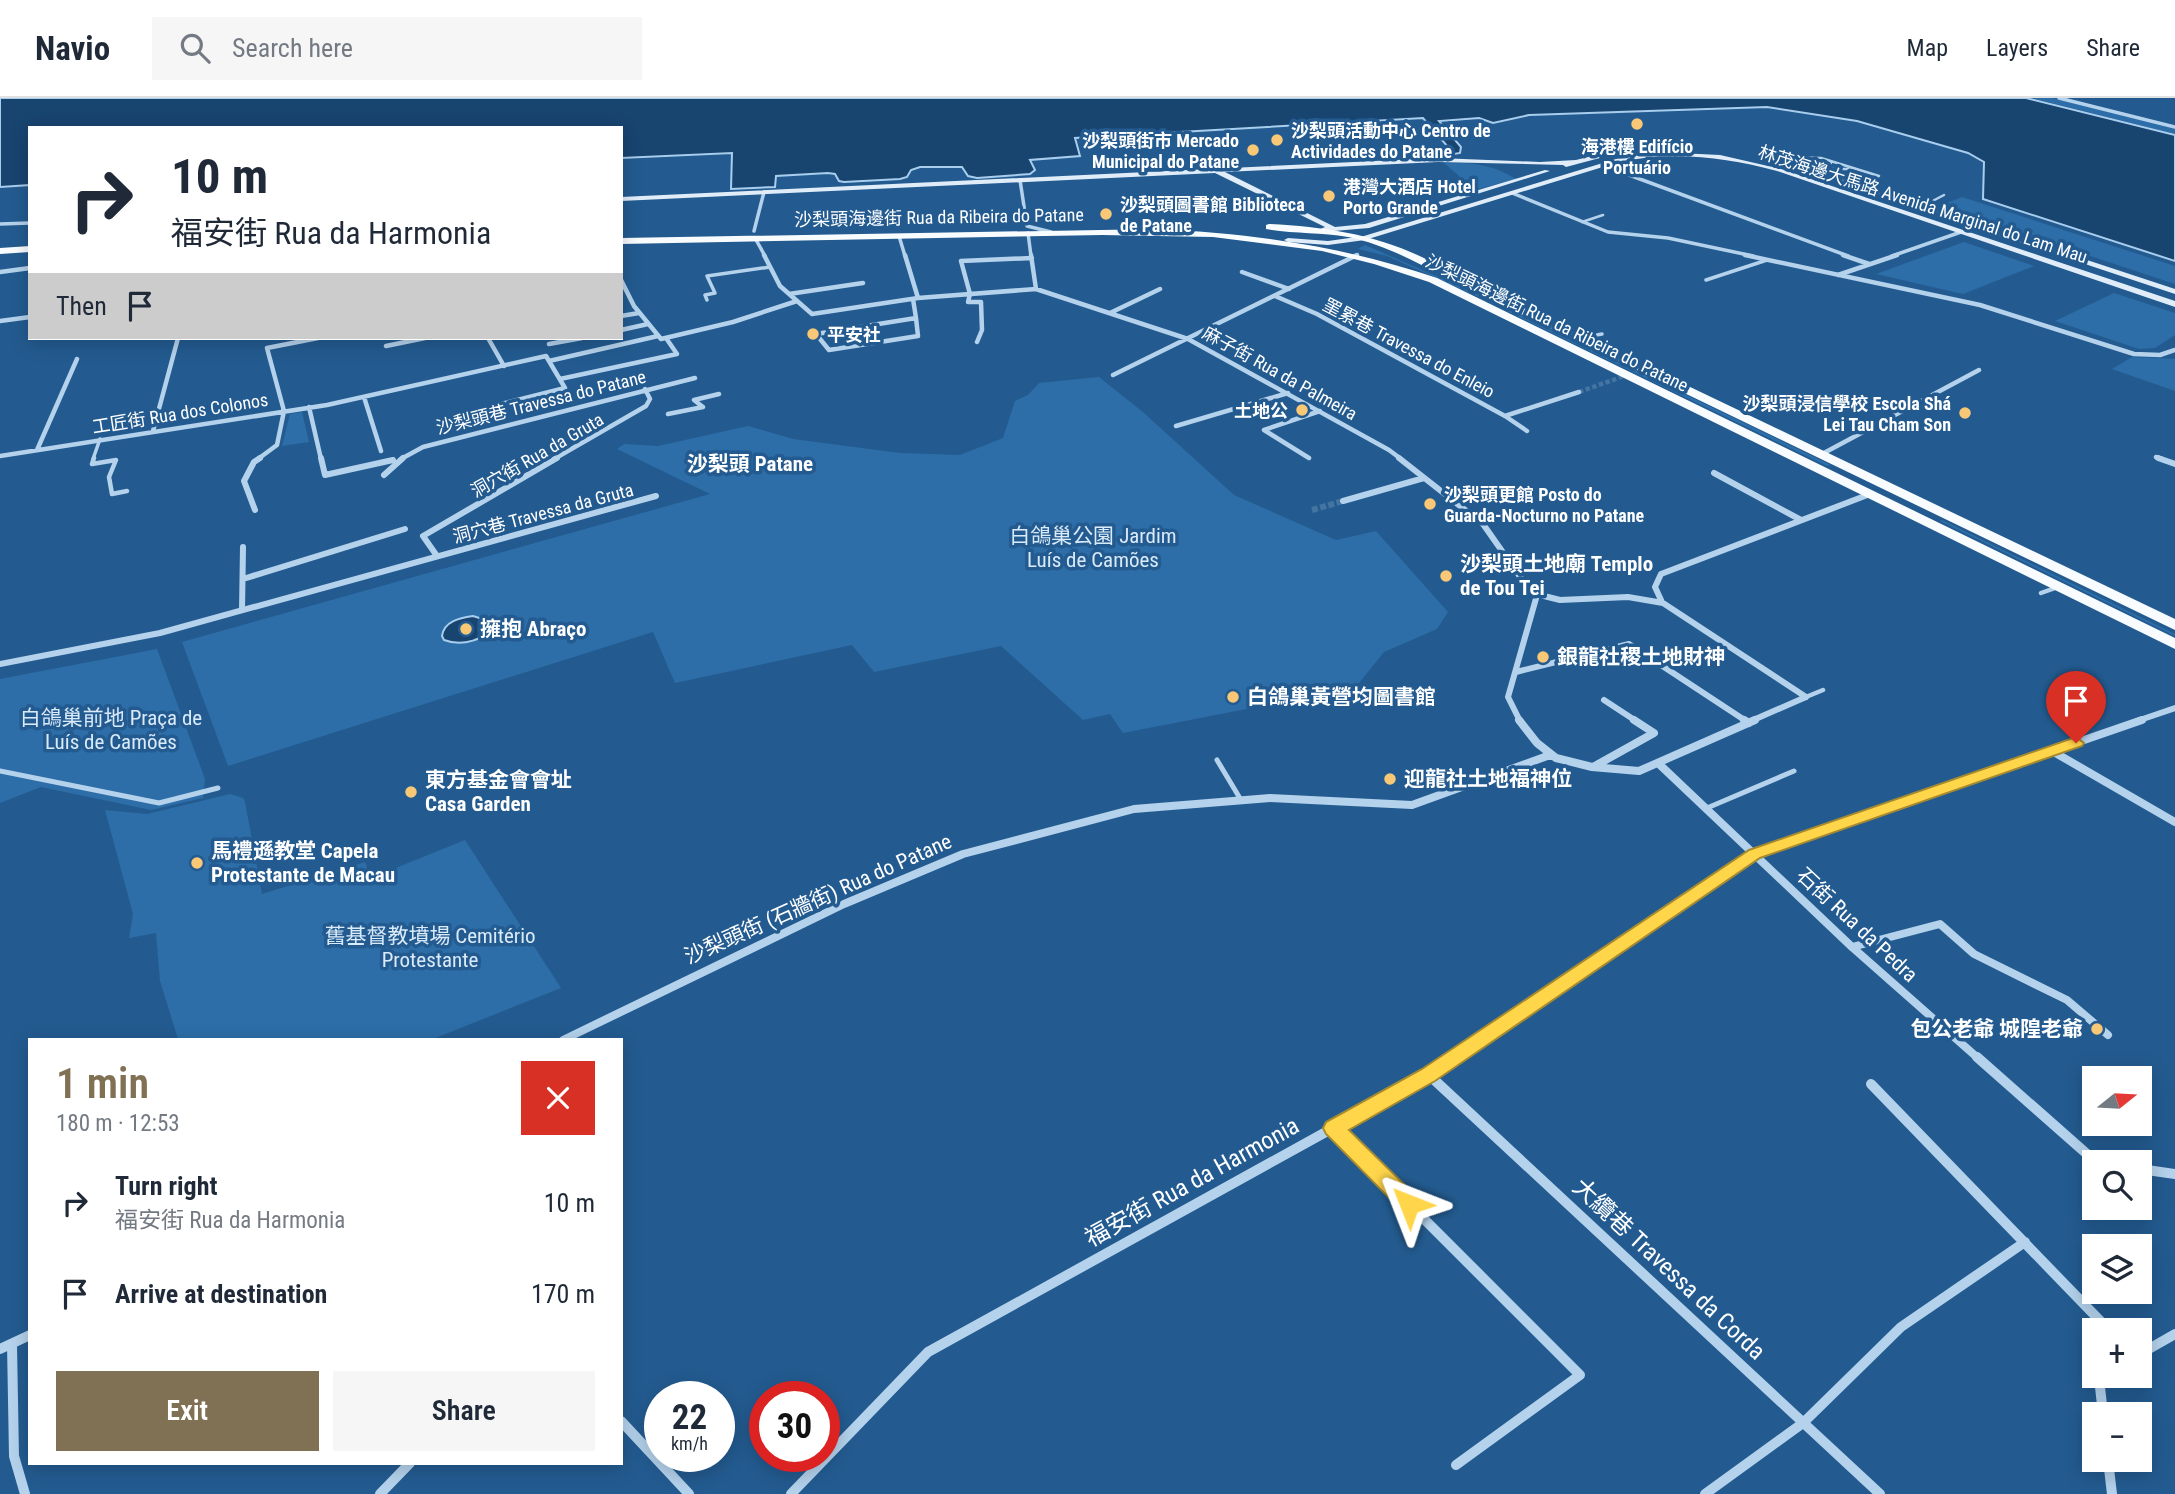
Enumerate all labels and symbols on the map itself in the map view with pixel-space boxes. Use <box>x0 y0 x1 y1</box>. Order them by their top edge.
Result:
marker: 海港樓 Edifício Portuário <box>1629 116 1645 132</box>
place label: 沙梨頭活動中心 Centro de Actividades do Patane <box>1291 120 1491 162</box>
place label: 沙梨頭街市 Mercado Municipal do Patane <box>1082 130 1239 172</box>
marker: 沙梨頭活動中心 Centro de Actividades do Patane <box>1269 132 1285 148</box>
place label: 海港樓 Edifício Portuário <box>1581 136 1693 178</box>
street label: 林茂海邊大馬路 Avenida Marginal do Lam Mau <box>1756 141 2090 267</box>
marker: 沙梨頭街市 Mercado Municipal do Patane <box>1245 142 1261 158</box>
place label: 港灣大酒店 Hotel Porto Grande <box>1343 176 1476 218</box>
marker: 港灣大酒店 Hotel Porto Grande <box>1321 188 1337 204</box>
place label: 沙梨頭圖書館 Biblioteca de Patane <box>1120 194 1305 236</box>
street label: 沙梨頭海邊街 Rua da Ribeira do Patane <box>794 204 1084 230</box>
marker: 沙梨頭圖書館 Biblioteca de Patane <box>1098 206 1114 222</box>
street label: 沙梨頭海邊街 Rua da Ribeira do Patane <box>1422 250 1692 396</box>
street label: 罣累巷 Travessa do Enleio <box>1320 294 1498 402</box>
street label: 麻子街 Rua da Palmeira <box>1199 322 1361 424</box>
place label: 平安社 <box>827 324 881 345</box>
marker: 平安社 <box>805 326 821 342</box>
street label: 沙梨頭巷 Travessa do Patane <box>434 366 648 438</box>
street label: 工匠街 Rua dos Colonos <box>91 389 269 437</box>
place label: 沙梨頭浸信學校 Escola Shá Lei Tau Cham Son <box>1742 393 1951 435</box>
place label: 土地公 <box>1234 400 1288 421</box>
marker: 土地公 <box>1294 402 1310 418</box>
marker: 沙梨頭浸信學校 Escola Shá Lei Tau Cham Son <box>1957 405 1973 421</box>
street label: 洞穴街 Rua da Gruta <box>467 409 607 501</box>
district label: 沙梨頭 Patane <box>687 452 813 476</box>
street label: 洞穴巷 Travessa da Gruta <box>450 479 636 547</box>
place label: 沙梨頭更館 Posto do Guarda-Nocturno no Patane <box>1444 484 1645 526</box>
marker: 沙梨頭更館 Posto do Guarda-Nocturno no Patane <box>1422 496 1438 512</box>
park label: 白鴿巢公園 Jardim Luís de Camões <box>1009 524 1177 572</box>
place label: 沙梨頭土地廟 Templo de Tou Tei <box>1460 552 1653 600</box>
marker: 沙梨頭土地廟 Templo de Tou Tei <box>1438 568 1454 584</box>
place label: 擁抱 Abraço <box>480 617 586 641</box>
marker: 擁抱 Abraço <box>458 621 474 637</box>
place label: 銀龍社稷土地財神 <box>1557 645 1725 669</box>
marker: 銀龍社稷土地財神 <box>1535 649 1551 665</box>
pin <box>2046 671 2106 743</box>
place label: 白鴿巢黃營均圖書館 <box>1247 685 1436 709</box>
marker: 白鴿巢黃營均圖書館 <box>1225 689 1241 705</box>
park label: 白鴿巢前地 Praça de Luís de Camões <box>20 706 202 754</box>
place label: 迎龍社土地福神位 <box>1404 767 1572 791</box>
place label: 東方基金會會址 Casa Garden <box>425 768 572 816</box>
marker: 迎龍社土地福神位 <box>1382 771 1398 787</box>
marker: 東方基金會會址 Casa Garden <box>403 784 419 800</box>
street label: 沙梨頭街 (石牆街) Rua do Patane <box>681 829 955 969</box>
place label: 馬禮遜教堂 Capela Protestante de Macau <box>211 839 395 887</box>
marker: 馬禮遜教堂 Capela Protestante de Macau <box>189 855 205 871</box>
street label: 石街 Rua da Pedra <box>1792 863 1922 987</box>
park label: 舊基督教墳場 Cemitério Protestante <box>324 924 536 972</box>
place label: 包公老爺 城隍老爺 <box>1910 1017 2083 1041</box>
marker: 包公老爺 城隍老爺 <box>2089 1021 2105 1037</box>
north arrow <box>2082 1066 2152 1136</box>
street label: 福安街 Rua da Harmonia <box>1080 1112 1304 1252</box>
position arrow <box>1372 1167 1446 1241</box>
street label: 大纜巷 Travessa da Corda <box>1567 1173 1771 1365</box>
speed limit sign: 30 <box>749 1381 840 1472</box>

